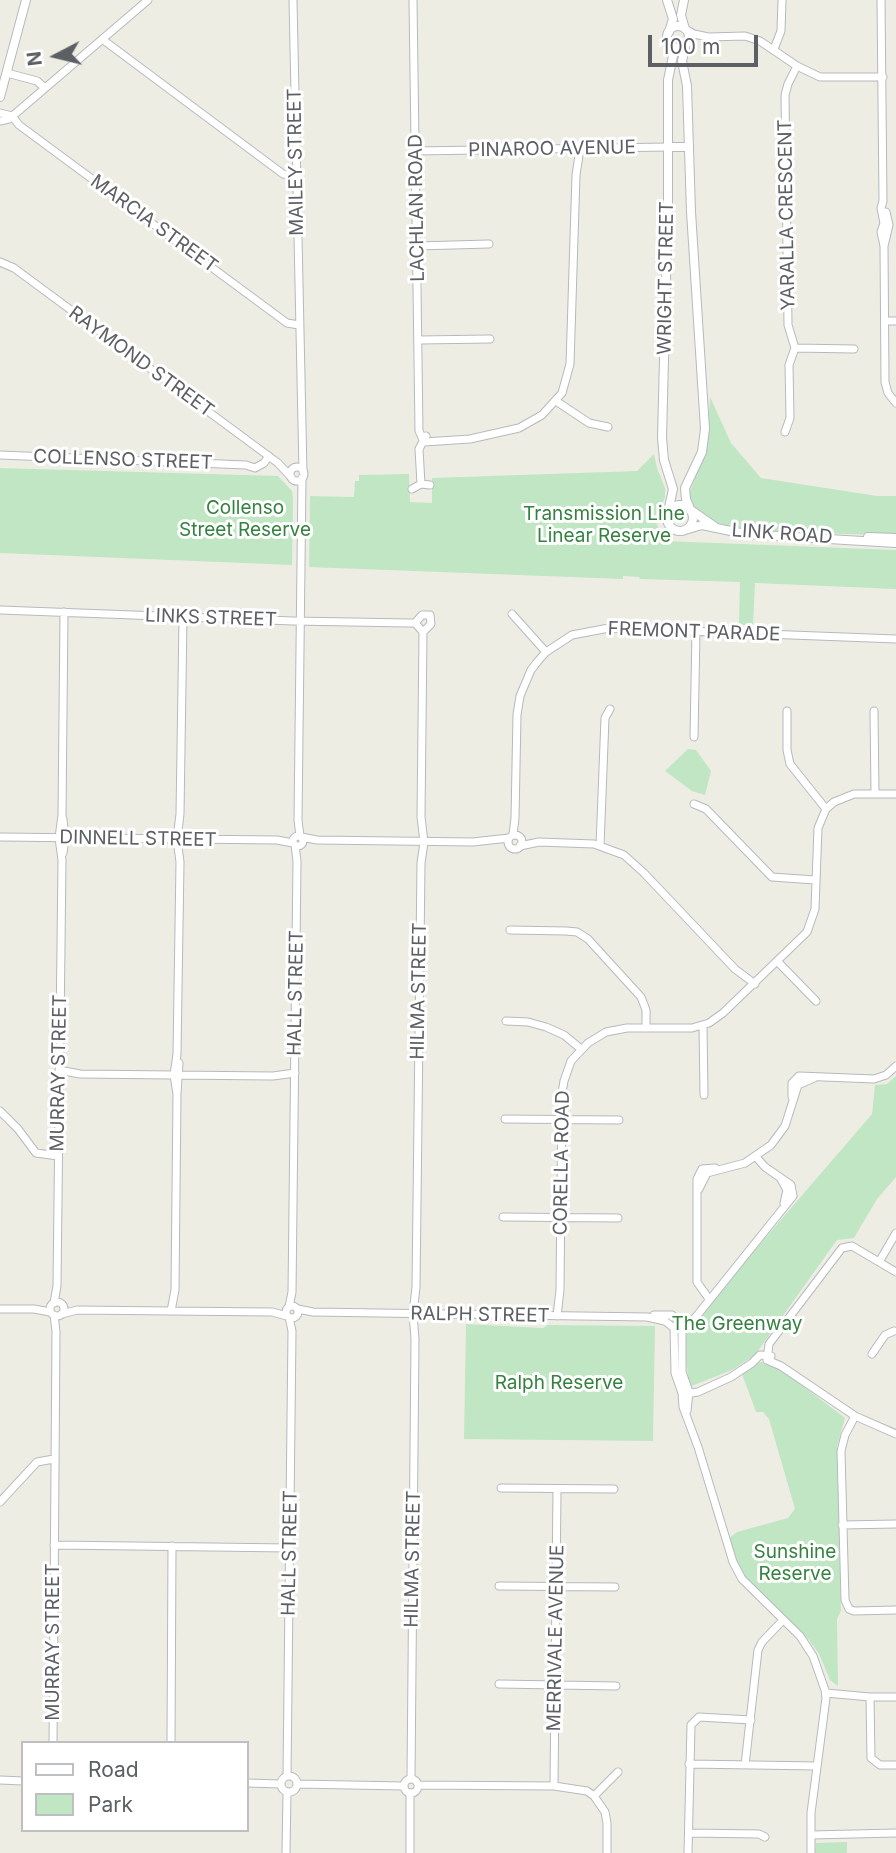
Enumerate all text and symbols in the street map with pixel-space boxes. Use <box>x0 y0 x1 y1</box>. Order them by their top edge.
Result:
north arrow <box>21 21 91 91</box>
scale bar <box>651 21 761 65</box>
text: 100 m <box>661 34 720 59</box>
text: N <box>22 50 47 67</box>
street label: MAILEY STREET <box>283 88 309 236</box>
street label: YARALLA CRESCENT <box>774 119 800 311</box>
street label: LACHLAN ROAD <box>404 134 430 282</box>
street label: PINAROO AVENUE <box>468 136 636 162</box>
street label: MARCIA STREET <box>86 170 222 278</box>
street label: WRIGHT STREET <box>653 201 679 355</box>
street label: RAYMOND STREET <box>64 302 218 422</box>
street label: COLLENSO STREET <box>33 445 213 475</box>
park label: Collenso Street Reserve <box>179 497 311 541</box>
park label: Transmission Line Linear Reserve <box>523 503 685 547</box>
street label: LINK ROAD <box>731 519 833 549</box>
street label: LINKS STREET <box>145 604 277 632</box>
street label: FREMONT PARADE <box>607 618 781 646</box>
street label: DINNELL STREET <box>59 826 217 852</box>
street label: HILMA STREET <box>406 922 432 1060</box>
street label: HALL STREET <box>284 930 308 1056</box>
street label: MURRAY STREET <box>46 994 72 1152</box>
street label: CORELLA ROAD <box>549 1090 575 1236</box>
street label: RALPH STREET <box>410 1302 550 1328</box>
park label: The Greenway <box>672 1313 802 1335</box>
park label: Ralph Reserve <box>495 1372 623 1394</box>
street label: HALL STREET <box>278 1490 302 1616</box>
street label: HILMA STREET <box>400 1490 426 1628</box>
park label: Sunshine Reserve <box>754 1541 836 1585</box>
street label: MERRIVALE AVENUE <box>543 1544 569 1732</box>
street label: MURRAY STREET <box>42 1563 64 1721</box>
legend <box>21 1741 248 1832</box>
text: Road <box>88 1757 139 1782</box>
text: Park <box>88 1792 133 1817</box>

